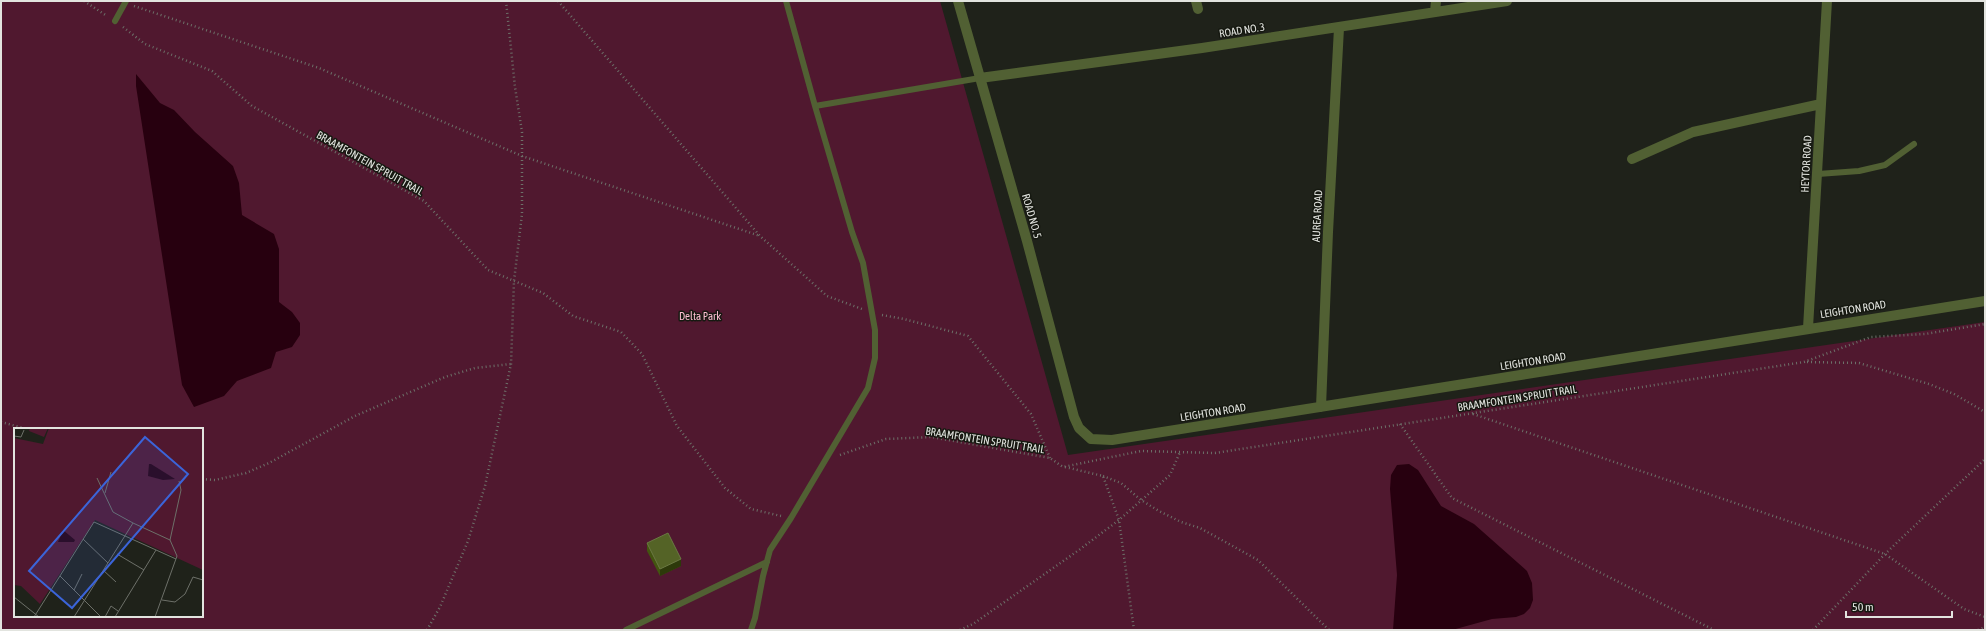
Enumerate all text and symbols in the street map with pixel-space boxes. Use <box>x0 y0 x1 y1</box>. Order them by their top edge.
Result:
street label: ROAD NO. 3 <box>1218 20 1266 40</box>
street label: BRAAMFONTEIN SPRUIT TRAIL <box>314 129 426 198</box>
street label: HEYTOR ROAD <box>1799 135 1813 193</box>
street label: AUREA ROAD <box>1310 190 1324 242</box>
street label: ROAD NO. 5 <box>1020 192 1044 240</box>
street label: LEIGHTON ROAD <box>1819 298 1887 320</box>
park label: Delta Park <box>679 310 721 322</box>
street label: LEIGHTON ROAD <box>1499 350 1567 372</box>
street label: BRAAMFONTEIN SPRUIT TRAIL <box>1457 383 1578 413</box>
street label: LEIGHTON ROAD <box>1179 401 1247 423</box>
street label: BRAAMFONTEIN SPRUIT TRAIL <box>925 425 1046 455</box>
inset map <box>14 428 203 617</box>
scale bar <box>1846 593 1952 619</box>
text: 50 m <box>1852 600 1874 614</box>

